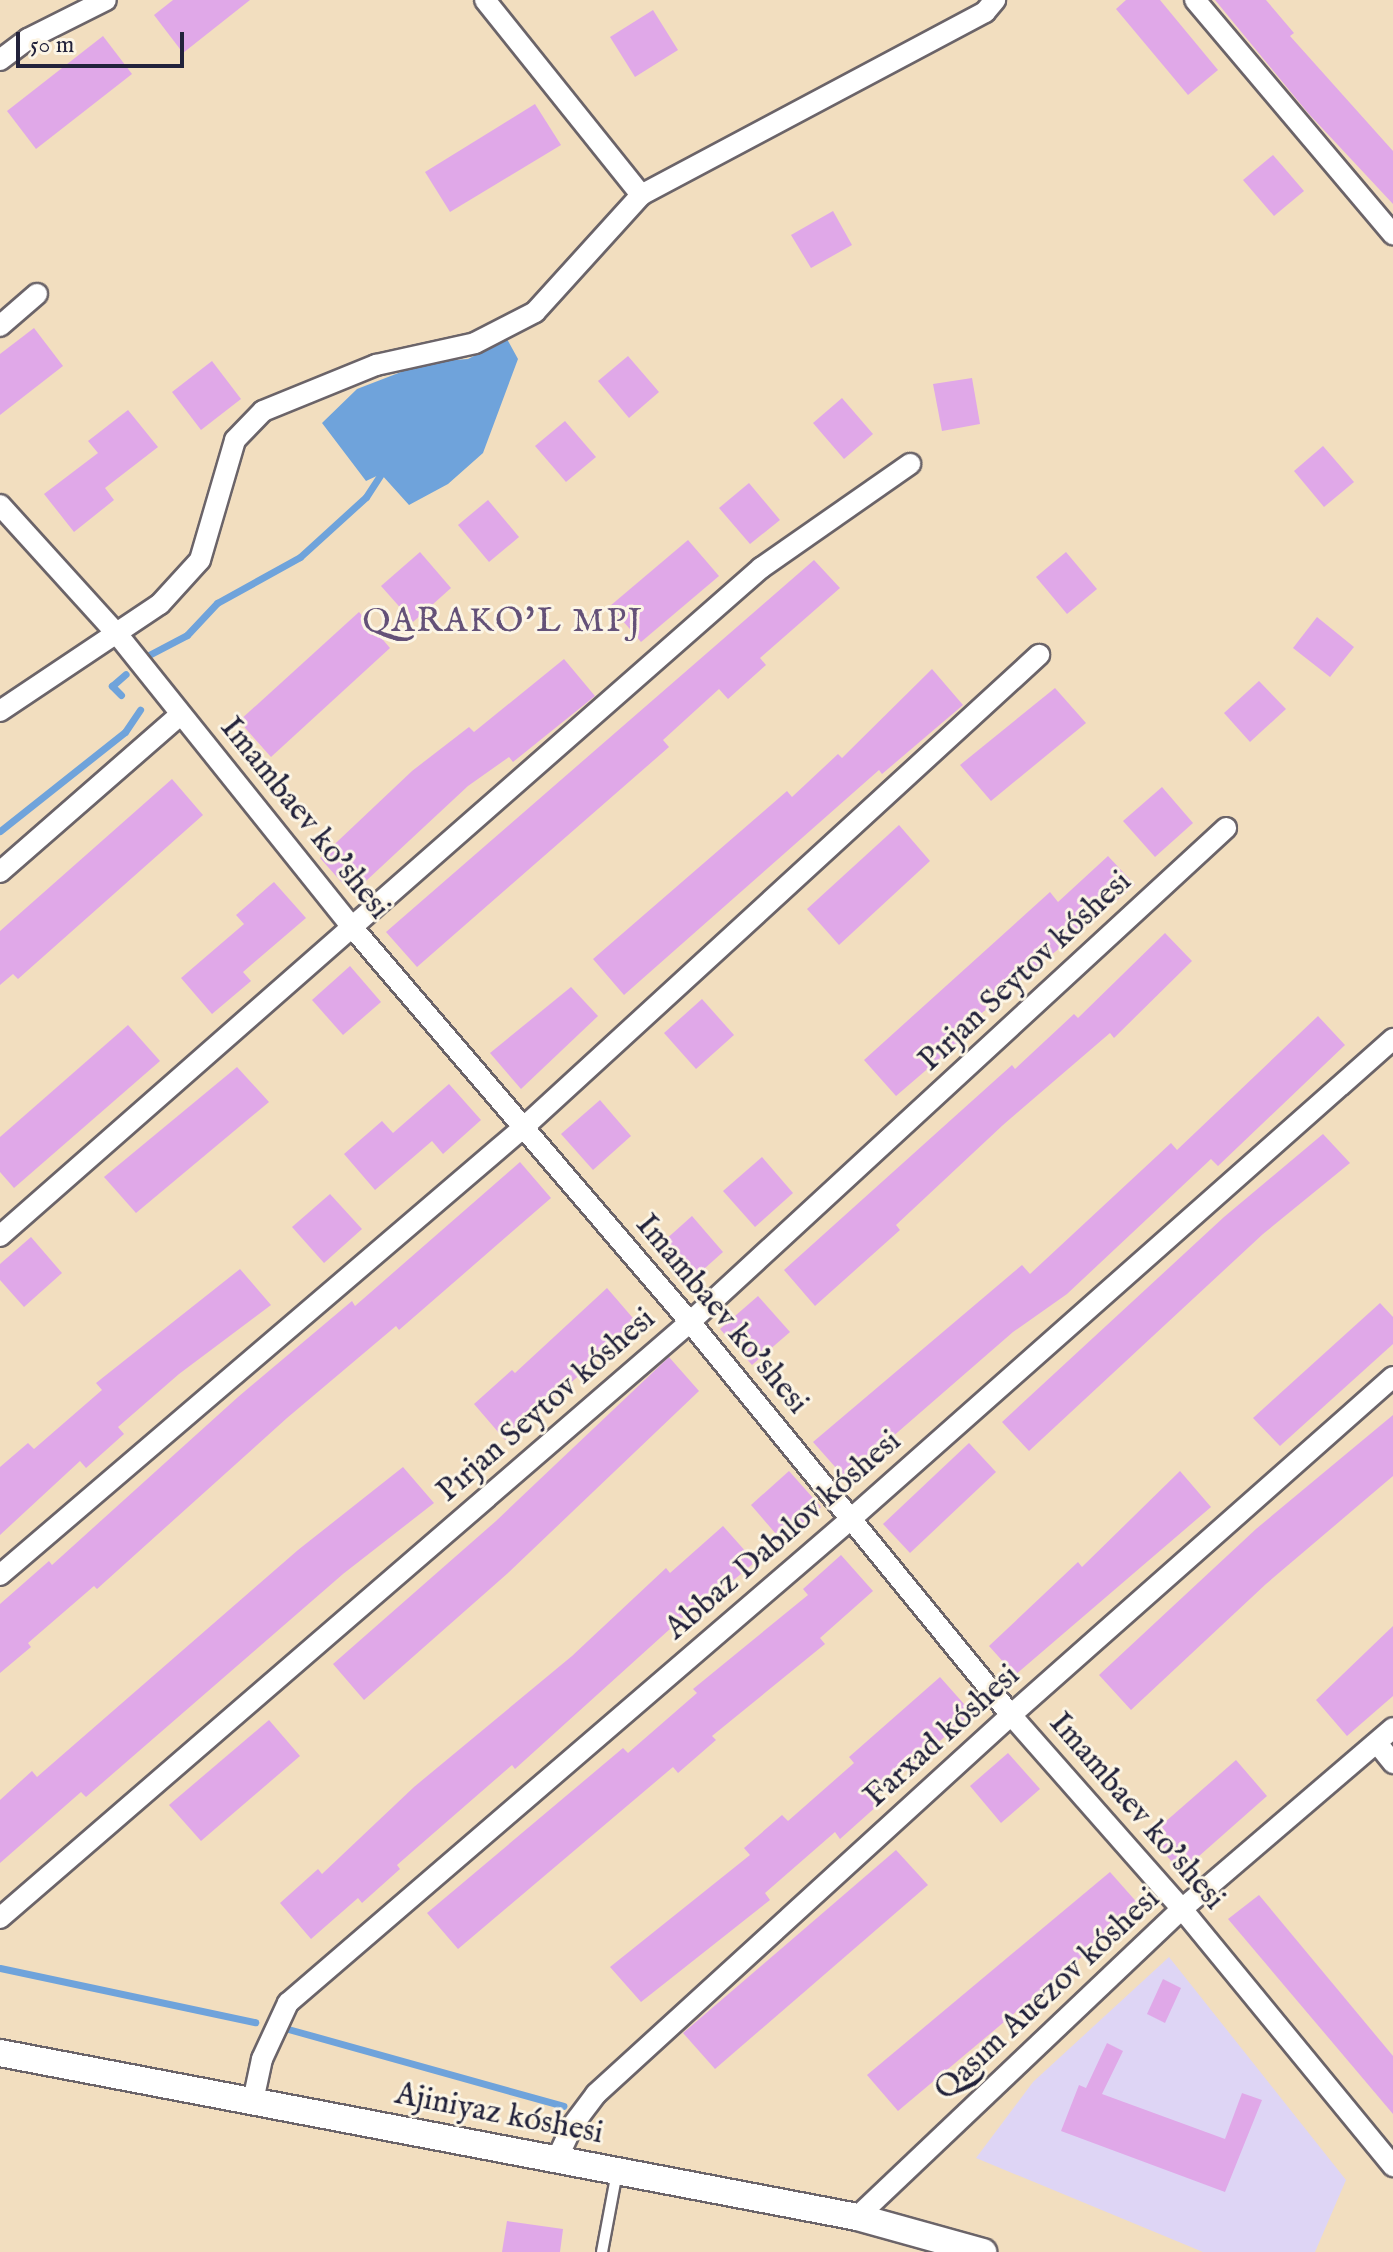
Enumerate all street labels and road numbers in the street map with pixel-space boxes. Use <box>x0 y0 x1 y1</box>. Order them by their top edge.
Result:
street label: Imambaev ko'shesi <box>211 710 397 928</box>
street label: Pırjan Seytov kóshesi <box>912 864 1140 1080</box>
street label: Imambaev ko'shesi <box>626 1207 816 1423</box>
street label: Pırjan Seytov kóshesi <box>430 1301 664 1511</box>
street label: Abbaz Dabılov kóshesi <box>658 1423 910 1649</box>
street label: Farxad kóshesi <box>857 1657 1029 1817</box>
street label: Imambaev ko'shesi <box>1040 1705 1232 1919</box>
street label: Qasım Auezov kóshesi <box>927 1881 1169 2109</box>
street label: Ajiniyaz kóshesi <box>392 2076 606 2154</box>

